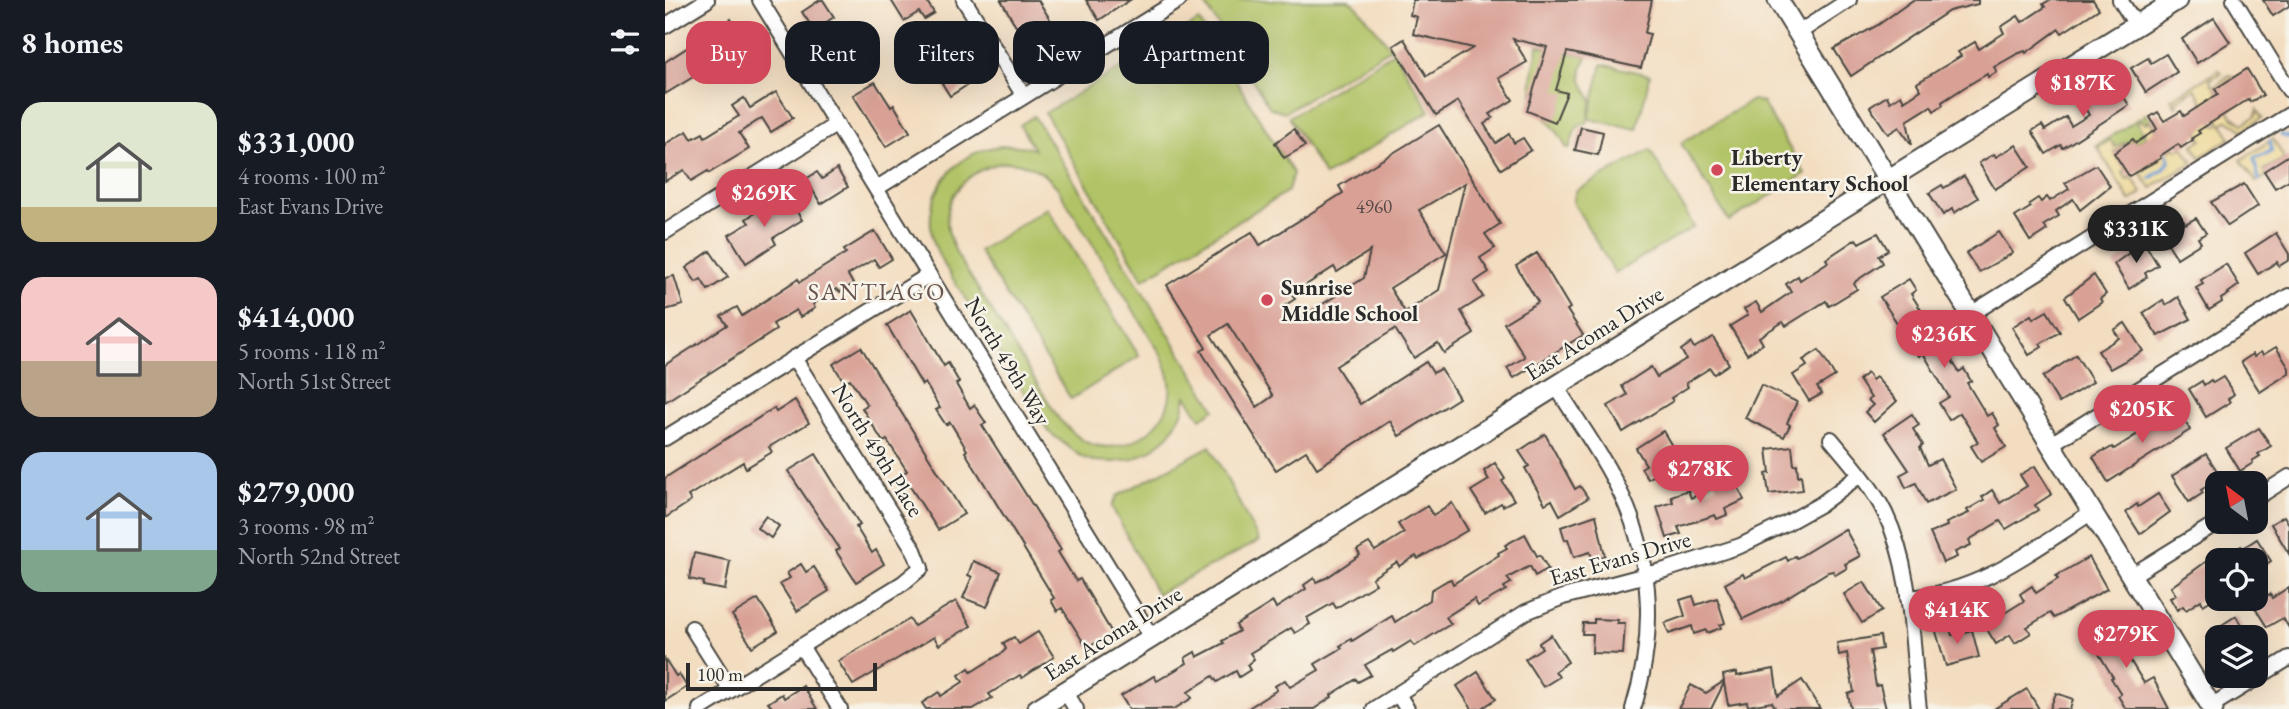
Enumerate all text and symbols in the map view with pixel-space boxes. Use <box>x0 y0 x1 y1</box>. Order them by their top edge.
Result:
chip: Buy <box>686 21 771 84</box>
chip: Rent <box>785 21 880 84</box>
chip: Filters <box>894 21 999 84</box>
chip: New <box>1013 21 1105 84</box>
chip: Apartment <box>1119 21 1269 84</box>
text: 8 homes <box>21 23 123 62</box>
icon: filters <box>606 23 644 61</box>
pin: $187K <box>2034 60 2132 119</box>
text: $187K <box>2051 67 2115 97</box>
text: $331,000 <box>238 122 354 161</box>
icon: home <box>77 130 161 214</box>
place label: Liberty Elementary School <box>1731 142 1909 198</box>
text: 4 rooms · 100 m² <box>238 161 386 191</box>
marker: Liberty Elementary School <box>1709 162 1725 178</box>
pin: $269K <box>715 170 813 229</box>
text: $269K <box>732 177 796 207</box>
text: East Evans Drive <box>238 191 383 221</box>
house number: 4960 <box>1356 194 1392 219</box>
pin: $331K <box>2087 205 2185 265</box>
text: $331K <box>2104 213 2168 243</box>
place label: Sunrise Middle School <box>1281 272 1419 328</box>
district label: SANTIAGO <box>808 276 946 307</box>
street label: East Acoma Drive <box>1519 278 1669 388</box>
street label: North 49th Way <box>958 291 1059 431</box>
marker: Sunrise Middle School <box>1259 292 1275 308</box>
text: $414,000 <box>238 297 354 336</box>
icon: home <box>77 305 161 389</box>
pin: $236K <box>1895 310 1993 370</box>
text: $236K <box>1912 318 1976 348</box>
text: 5 rooms · 118 m² <box>238 336 386 366</box>
text: North 51st Street <box>238 366 391 396</box>
street label: North 49th Place <box>825 378 931 522</box>
pin: $205K <box>2093 386 2191 445</box>
text: $205K <box>2110 393 2174 423</box>
pin: $278K <box>1651 446 1749 505</box>
text: $278K <box>1668 453 1732 483</box>
north arrow <box>2205 471 2268 534</box>
map controls <box>2205 471 2268 688</box>
text: $279,000 <box>238 472 354 511</box>
icon: home <box>77 480 161 564</box>
text: 3 rooms · 98 m² <box>238 511 375 541</box>
street label: East Evans Drive <box>1546 524 1694 592</box>
text: North 52nd Street <box>238 541 400 571</box>
button: locate <box>2205 548 2268 611</box>
street label: East Acoma Drive <box>1038 578 1188 688</box>
pin: $414K <box>1908 586 2006 646</box>
text: $414K <box>1925 594 1989 624</box>
pin: $279K <box>2077 610 2175 670</box>
text: $279K <box>2094 618 2158 648</box>
button: layers <box>2205 625 2268 688</box>
scale bar <box>686 660 877 692</box>
text: 100 m <box>697 662 743 687</box>

